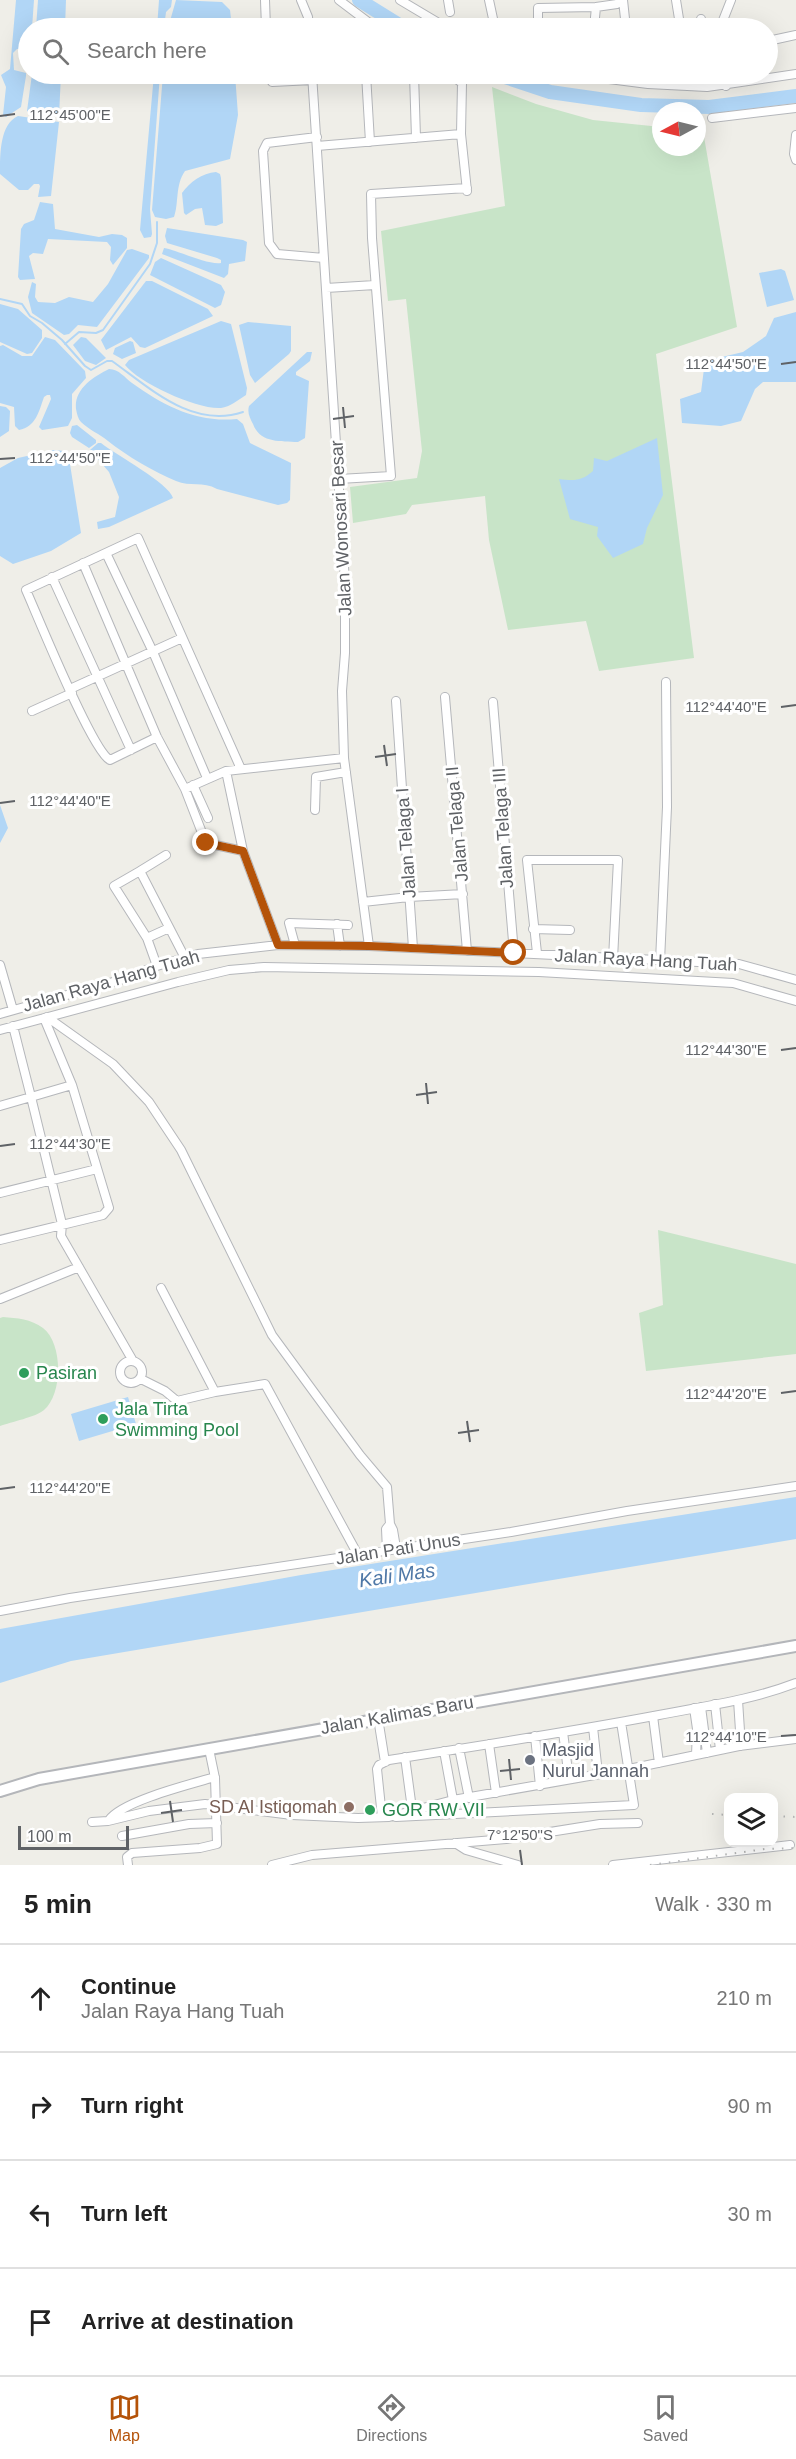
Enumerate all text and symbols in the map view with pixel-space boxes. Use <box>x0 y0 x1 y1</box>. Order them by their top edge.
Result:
search box <box>18 18 778 84</box>
icon: search <box>39 35 72 68</box>
text: Search here <box>87 38 207 63</box>
north arrow <box>652 102 706 156</box>
text: 112°45'00"E <box>29 106 111 123</box>
text: 112°44'50"E <box>685 355 767 372</box>
street label: Jalan Wonosari Besar <box>326 440 356 616</box>
text: 112°44'50"E <box>29 449 111 466</box>
text: 112°44'40"E <box>685 698 767 715</box>
street label: Jalan Telaga II <box>442 765 472 883</box>
street label: Jalan Telaga III <box>489 767 517 889</box>
street label: Jalan Telaga I <box>392 787 420 899</box>
text: 112°44'40"E <box>29 792 111 809</box>
route end <box>192 829 218 855</box>
route start <box>500 939 526 965</box>
street label: Jalan Raya Hang Tuah <box>554 945 738 975</box>
street label: Jalan Raya Hang Tuah <box>20 946 202 1016</box>
text: 112°44'30"E <box>685 1041 767 1058</box>
text: 112°44'30"E <box>29 1135 111 1152</box>
place label: Pasiran <box>36 1363 97 1383</box>
marker: Pasiran <box>17 1366 31 1380</box>
text: 112°44'20"E <box>685 1385 767 1402</box>
place label: Jala Tirta Swimming Pool <box>115 1399 239 1440</box>
marker: Jala Tirta Swimming Pool <box>96 1412 110 1426</box>
text: 112°44'20"E <box>29 1479 111 1496</box>
street label: Jalan Pati Unus <box>334 1529 462 1569</box>
water label: Kali Mas <box>357 1559 437 1591</box>
street label: Jalan Kalimas Baru <box>319 1692 475 1738</box>
text: 112°44'10"E <box>685 1728 767 1745</box>
place label: Masjid Nurul Jannah <box>542 1740 649 1781</box>
marker: Masjid Nurul Jannah <box>523 1753 537 1767</box>
map controls <box>724 1793 778 1847</box>
button: layers <box>724 1793 778 1847</box>
place label: SD Al Istiqomah <box>209 1797 337 1817</box>
marker: SD Al Istiqomah <box>342 1800 356 1814</box>
place label: GOR RW VII <box>382 1800 485 1820</box>
marker: GOR RW VII <box>363 1803 377 1817</box>
scale bar <box>18 1823 129 1850</box>
text: 7°12'50"S <box>487 1826 553 1843</box>
text: 100 m <box>27 1828 71 1845</box>
text: 5 min <box>24 1889 92 1919</box>
text: Walk · 330 m <box>655 1893 772 1915</box>
text: Continue <box>81 1974 176 1999</box>
icon: ahead <box>24 1982 57 2015</box>
text: 210 m <box>716 1987 772 2009</box>
text: Jalan Raya Hang Tuah <box>81 2000 284 2022</box>
icon: right <box>24 2090 57 2123</box>
text: Turn right <box>81 2093 183 2118</box>
text: 90 m <box>728 2095 772 2117</box>
icon: left <box>24 2198 57 2231</box>
text: Turn left <box>81 2201 167 2226</box>
text: 30 m <box>728 2203 772 2225</box>
icon: arrive <box>24 2306 57 2339</box>
text: Arrive at destination <box>81 2309 294 2334</box>
tab: Map <box>108 2391 141 2445</box>
tab: Directions <box>356 2391 427 2445</box>
tab: Saved <box>643 2391 688 2445</box>

